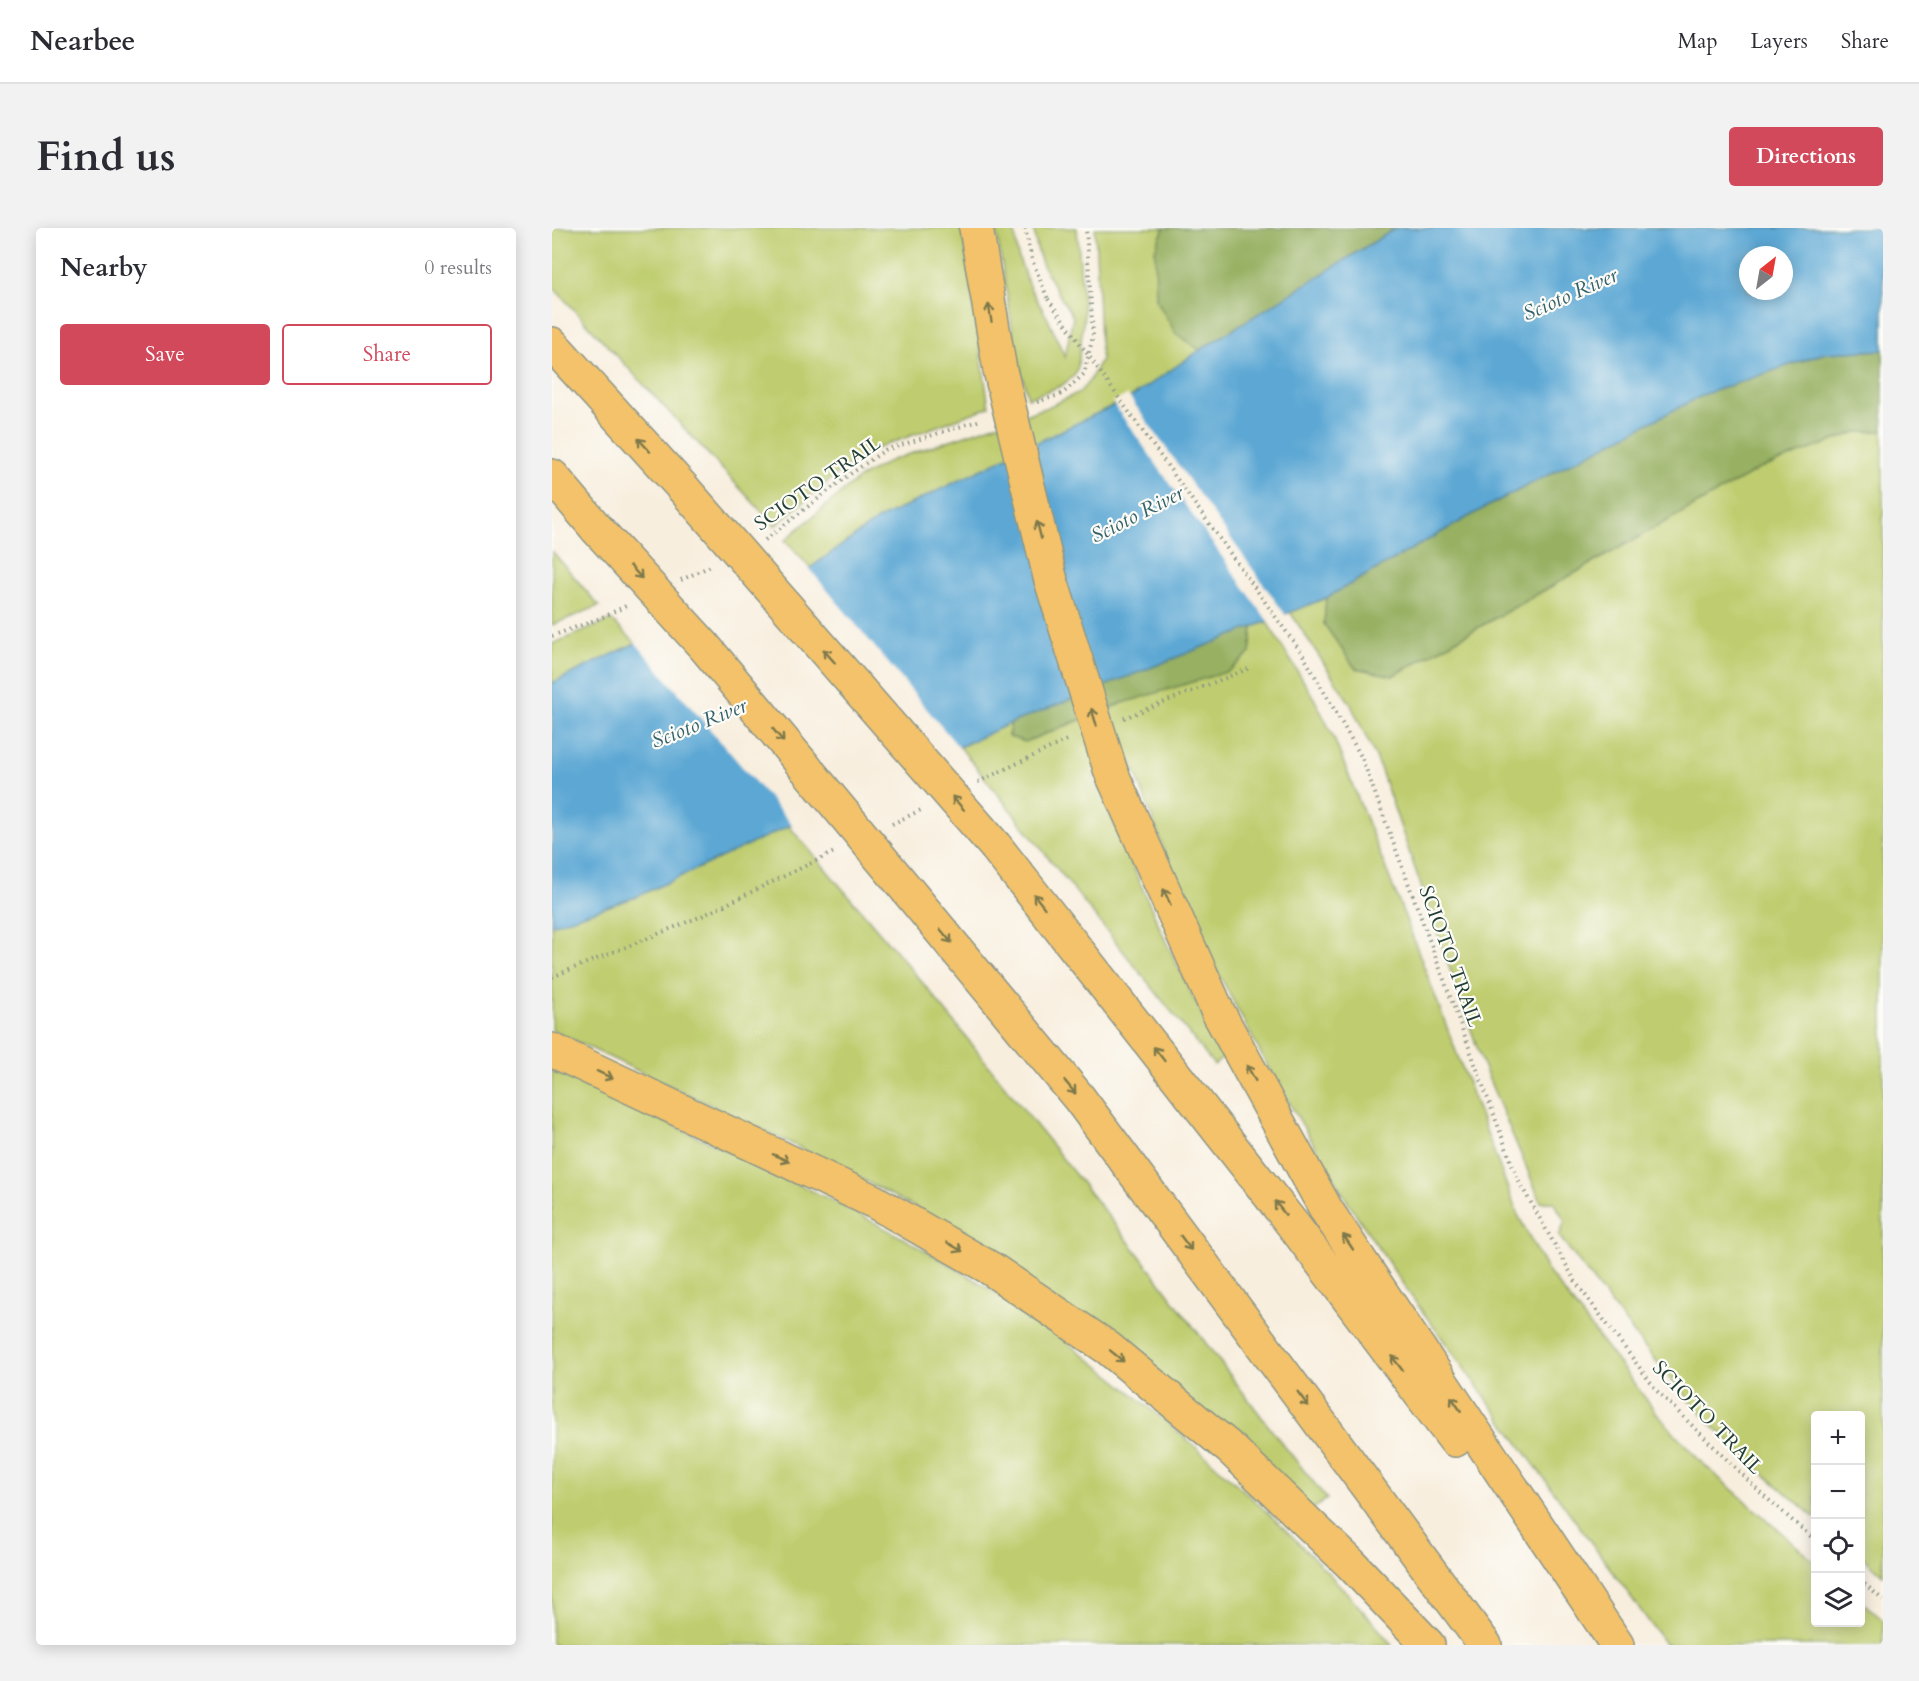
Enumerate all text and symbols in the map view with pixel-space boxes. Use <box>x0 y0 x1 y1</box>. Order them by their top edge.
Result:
text: Nearbee <box>30 22 135 60</box>
text: Map <box>1678 27 1718 56</box>
text: Layers <box>1751 27 1808 56</box>
text: Share <box>1841 27 1889 56</box>
button: Directions <box>1729 127 1883 186</box>
text: Find us <box>36 128 176 185</box>
north arrow <box>1739 246 1793 300</box>
text: Nearby <box>60 250 148 285</box>
text: 0 results <box>424 254 492 281</box>
water label: Scioto River <box>1518 260 1623 328</box>
one-way arrow <box>985 303 996 323</box>
button: Save <box>60 324 270 385</box>
button: Share <box>282 324 492 385</box>
street label: SCIOTO TRAIL <box>749 429 887 537</box>
one-way arrow <box>637 438 651 453</box>
water label: Scioto River <box>1086 478 1190 550</box>
one-way arrow <box>1032 520 1044 539</box>
one-way arrow <box>629 564 643 579</box>
one-way arrow <box>822 649 836 664</box>
water label: Scioto River <box>647 691 752 756</box>
one-way arrow <box>1088 708 1099 727</box>
one-way arrow <box>771 727 785 742</box>
one-way arrow <box>951 795 964 811</box>
street label: SCIOTO TRAIL <box>1412 882 1489 1031</box>
one-way arrow <box>1161 889 1172 907</box>
one-way arrow <box>1032 893 1045 909</box>
one-way arrow <box>939 928 952 944</box>
one-way arrow <box>1153 1047 1166 1063</box>
one-way arrow <box>1245 1065 1257 1082</box>
one-way arrow <box>595 1070 613 1082</box>
one-way arrow <box>1063 1079 1076 1095</box>
one-way arrow <box>772 1153 790 1165</box>
one-way arrow <box>1273 1200 1286 1216</box>
one-way arrow <box>1180 1234 1193 1250</box>
one-way arrow <box>1341 1234 1354 1251</box>
one-way arrow <box>946 1242 963 1254</box>
one-way arrow <box>1109 1349 1125 1362</box>
street label: SCIOTO TRAIL <box>1646 1355 1770 1481</box>
one-way arrow <box>1391 1356 1404 1372</box>
one-way arrow <box>1296 1391 1309 1407</box>
one-way arrow <box>1450 1397 1462 1413</box>
map controls <box>1811 1411 1865 1627</box>
button: + <box>1811 1411 1865 1465</box>
button: − <box>1811 1465 1865 1519</box>
button: locate <box>1811 1519 1865 1573</box>
button: layers <box>1811 1573 1865 1627</box>

